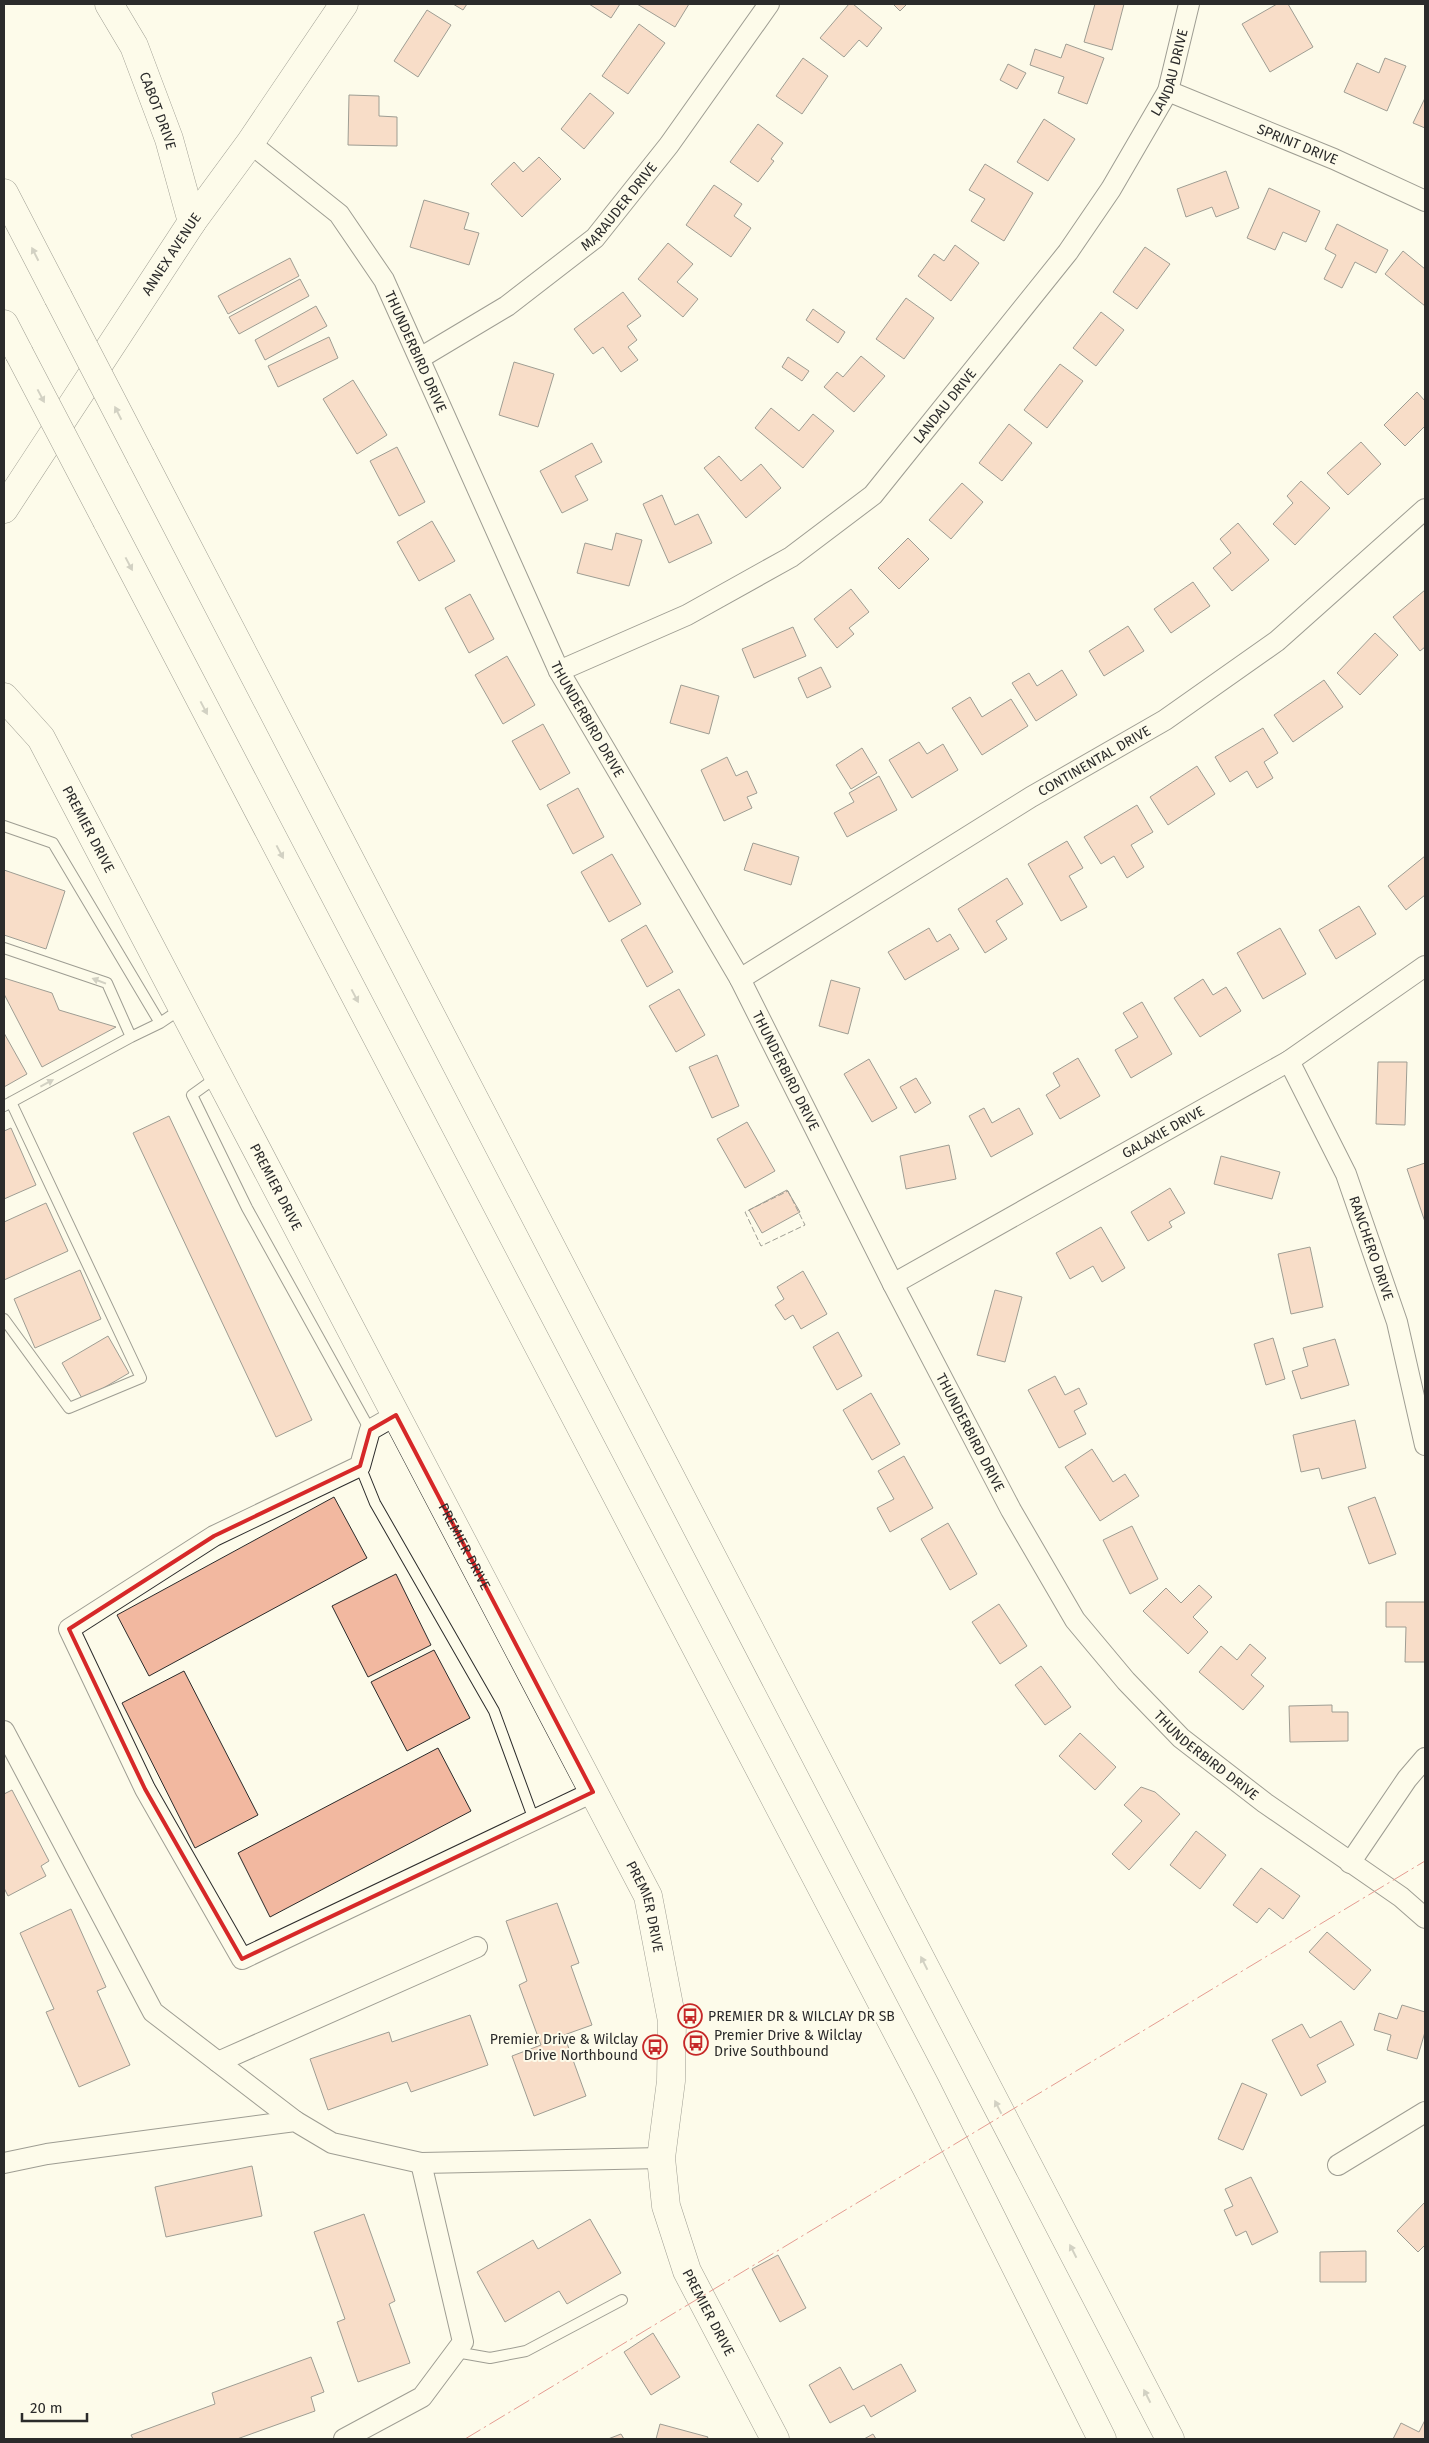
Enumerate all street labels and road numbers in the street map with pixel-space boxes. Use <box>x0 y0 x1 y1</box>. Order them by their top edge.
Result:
street label: LANDAU DRIVE <box>1147 27 1191 119</box>
street label: CABOT DRIVE <box>136 70 180 151</box>
street label: SPRINT DRIVE <box>1255 120 1341 168</box>
street label: MARAUDER DRIVE <box>577 159 661 254</box>
street label: ANNEX AVENUE <box>138 209 205 298</box>
street label: THUNDERBIRD DRIVE <box>381 288 451 415</box>
street label: LANDAU DRIVE <box>909 365 980 447</box>
street label: THUNDERBIRD DRIVE <box>547 659 628 780</box>
street label: CONTINENTAL DRIVE <box>1035 722 1153 800</box>
street label: PREMIER DRIVE <box>59 783 118 875</box>
street label: THUNDERBIRD DRIVE <box>749 1008 823 1133</box>
street label: GALAXIE DRIVE <box>1119 1102 1207 1162</box>
street label: PREMIER DRIVE <box>247 1140 306 1233</box>
street label: RANCHERO DRIVE <box>1346 1194 1397 1303</box>
street label: THUNDERBIRD DRIVE <box>933 1370 1008 1495</box>
street label: PREMIER DRIVE <box>435 1500 495 1593</box>
street label: THUNDERBIRD DRIVE <box>1150 1707 1262 1804</box>
street label: PREMIER DRIVE <box>623 1858 667 1954</box>
street label: PREMIER DRIVE <box>679 2266 738 2359</box>

